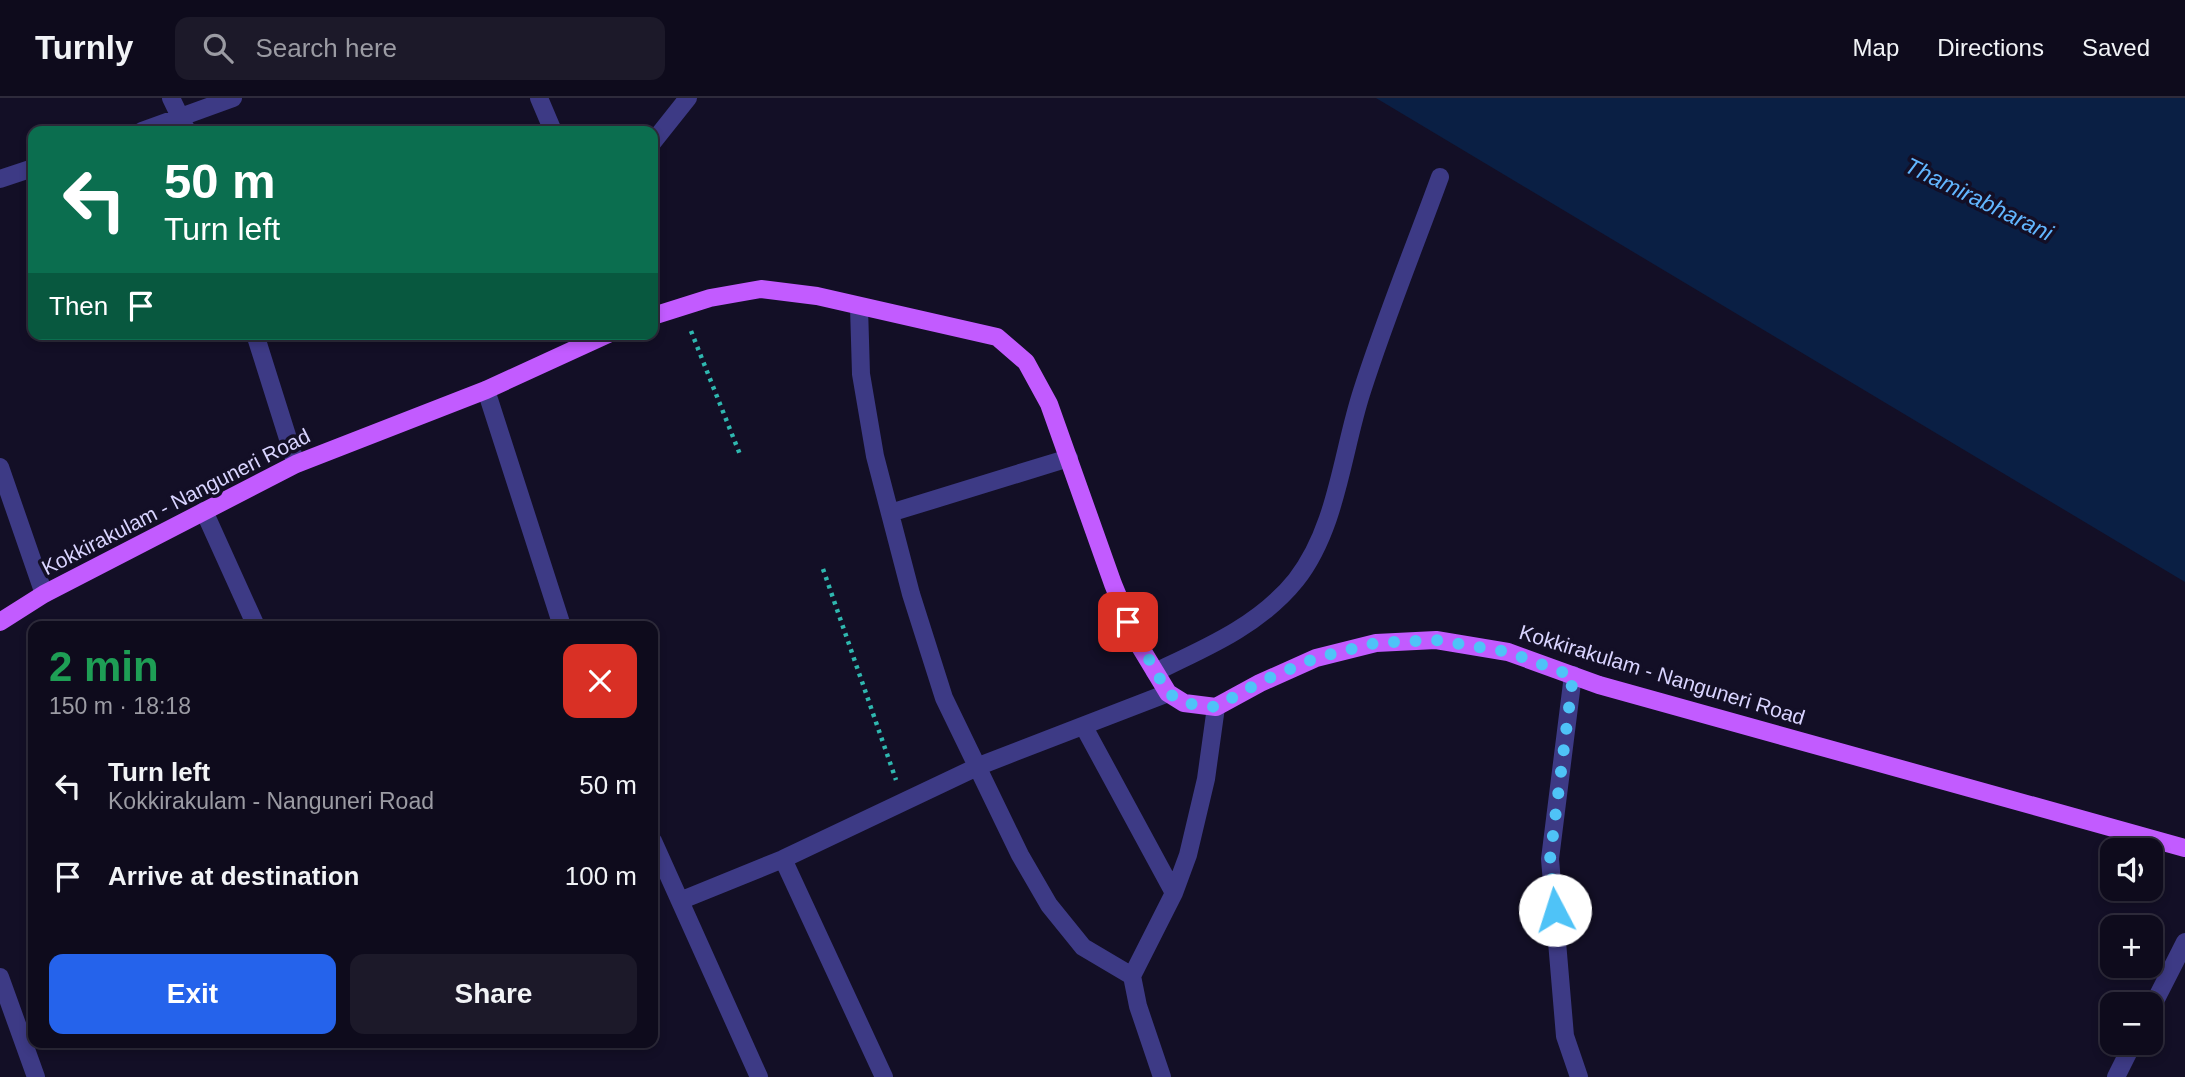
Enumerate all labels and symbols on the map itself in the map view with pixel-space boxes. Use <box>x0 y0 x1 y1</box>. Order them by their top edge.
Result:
water label: Thamirabharani <box>1901 152 2058 246</box>
street label: Kokkirakulam - Nanguneri Road <box>38 424 314 579</box>
pin <box>1098 592 1158 652</box>
street label: Kokkirakulam - Nanguneri Road <box>1516 620 1808 729</box>
position arrow <box>1518 873 1592 947</box>

